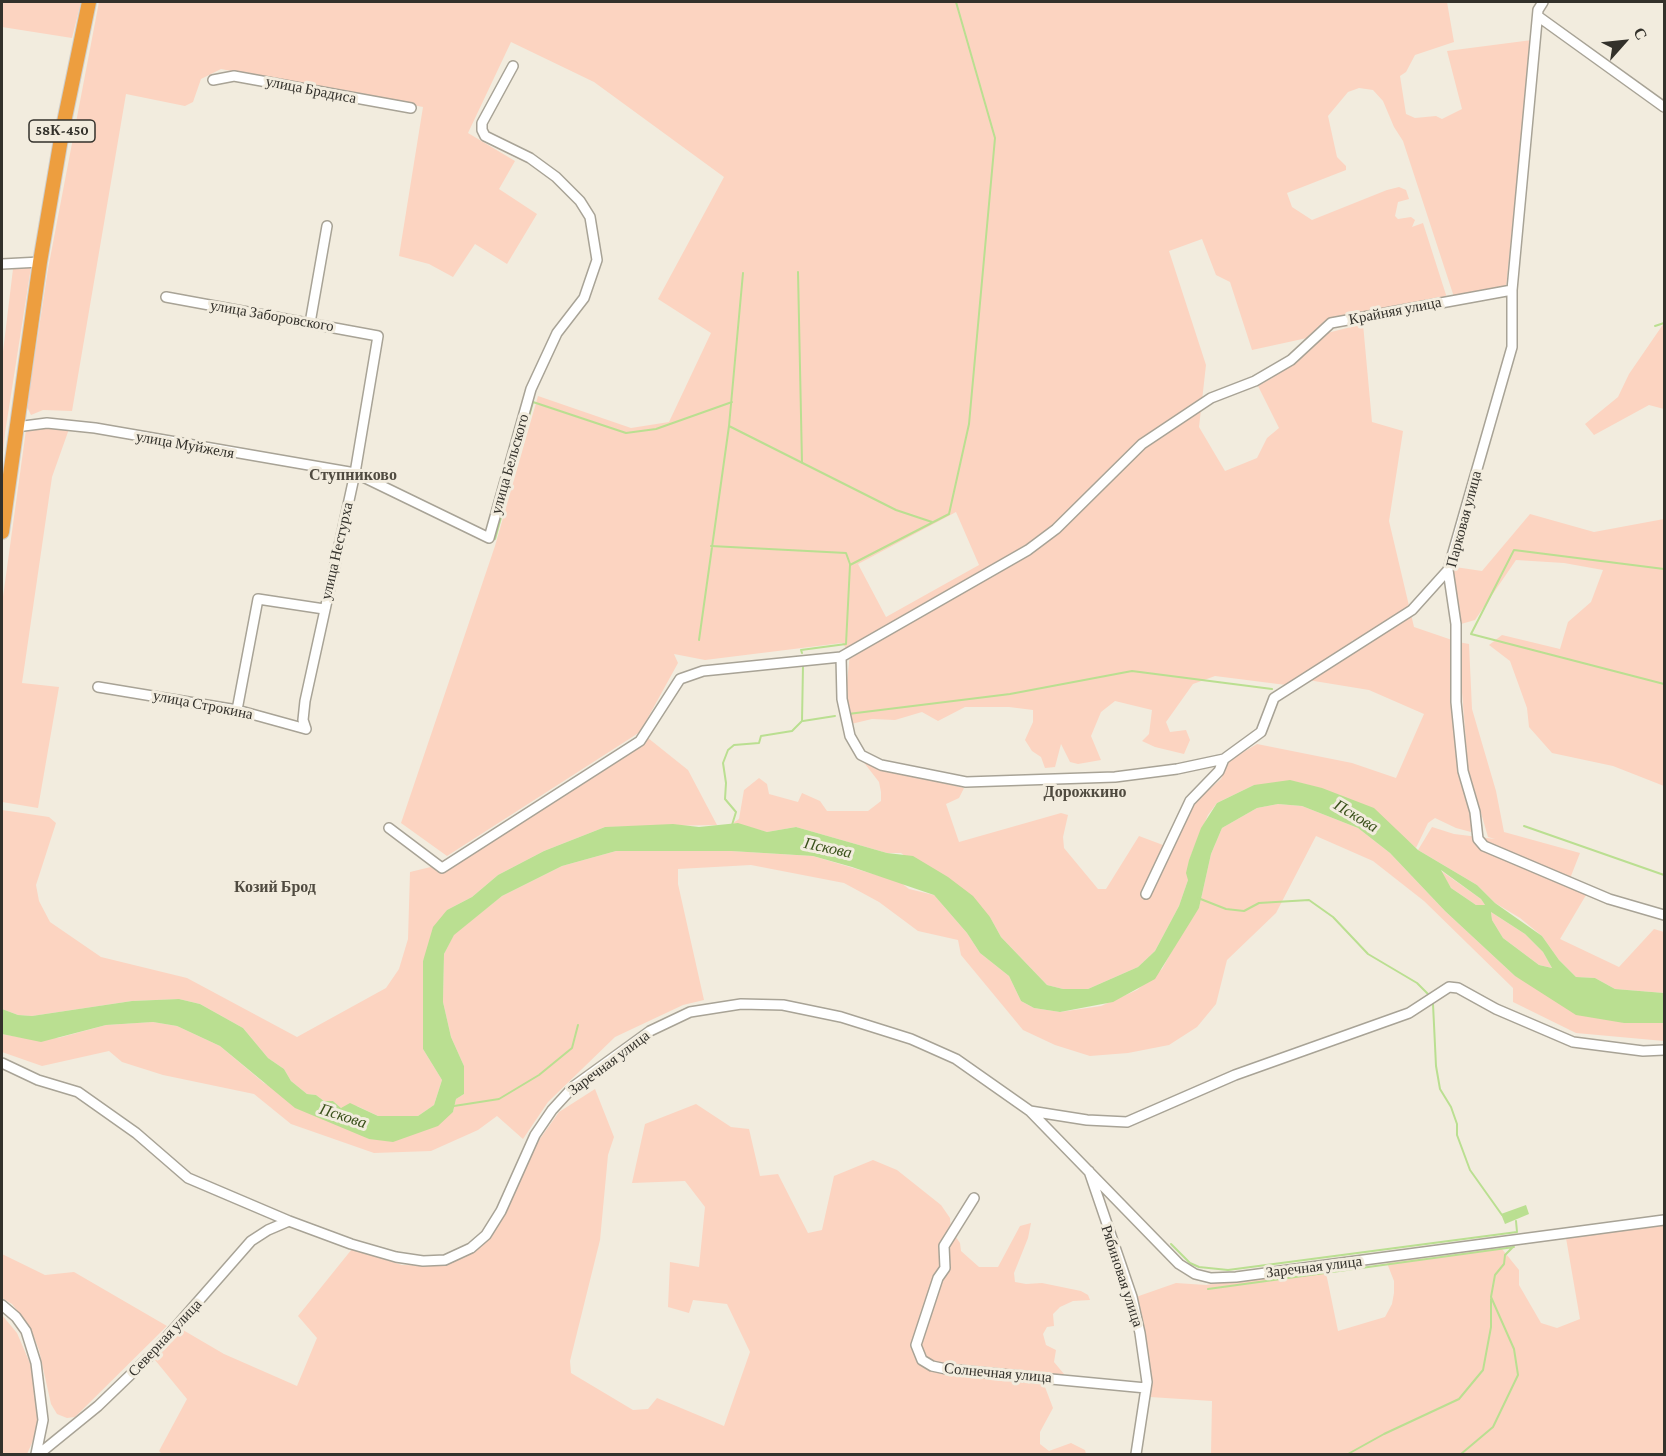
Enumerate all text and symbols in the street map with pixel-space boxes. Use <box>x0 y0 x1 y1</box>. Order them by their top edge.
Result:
north arrow <box>1594 12 1654 72</box>
text: С <box>1630 25 1651 43</box>
street label: улица Брадиса <box>264 72 358 108</box>
road number: 58К-450 <box>29 120 95 142</box>
street label: Крайняя улица <box>1347 293 1443 329</box>
street label: улица Заборовского <box>209 296 335 336</box>
street label: улица Бельского <box>487 412 533 516</box>
street label: улица Муйжеля <box>134 427 236 463</box>
district label: Ступниково <box>309 465 397 485</box>
street label: Парковая улица <box>1442 469 1486 569</box>
street label: улица Нестурха <box>317 500 357 602</box>
street label: улица Строкина <box>152 686 254 724</box>
district label: Дорожкино <box>1044 782 1126 802</box>
water label: Пскова <box>1330 795 1382 837</box>
water label: Пскова <box>802 834 854 862</box>
district label: Козий Брод <box>234 877 316 897</box>
street label: Заречная улица <box>565 1027 653 1099</box>
water label: Пскова <box>317 1099 369 1133</box>
street label: Рябиновая улица <box>1097 1223 1147 1329</box>
street label: Заречная улица <box>1265 1252 1363 1282</box>
street label: Северная улица <box>125 1296 205 1380</box>
street label: Солнечная улица <box>943 1359 1053 1387</box>

